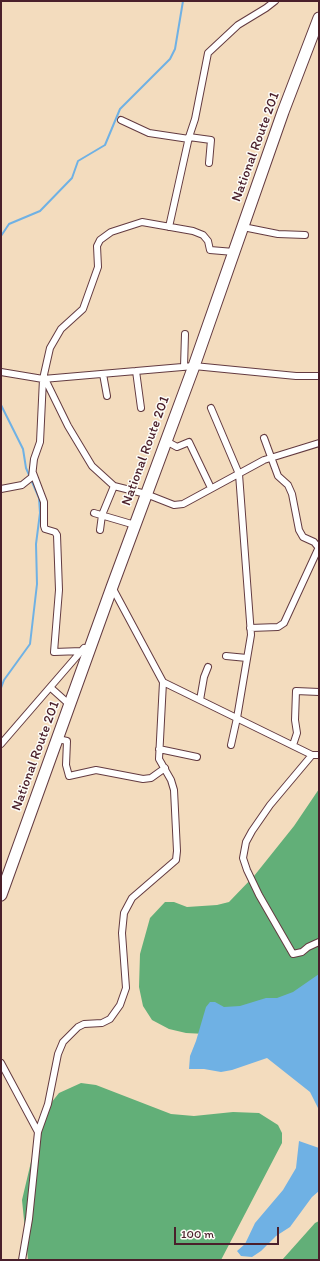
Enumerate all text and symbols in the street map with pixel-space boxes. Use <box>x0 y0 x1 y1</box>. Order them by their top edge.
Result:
street label: National Route 201 <box>228 90 284 204</box>
street label: National Route 201 <box>118 394 174 508</box>
street label: National Route 201 <box>8 699 64 813</box>
scale bar <box>176 1219 281 1245</box>
text: 100 m <box>181 1227 214 1241</box>

